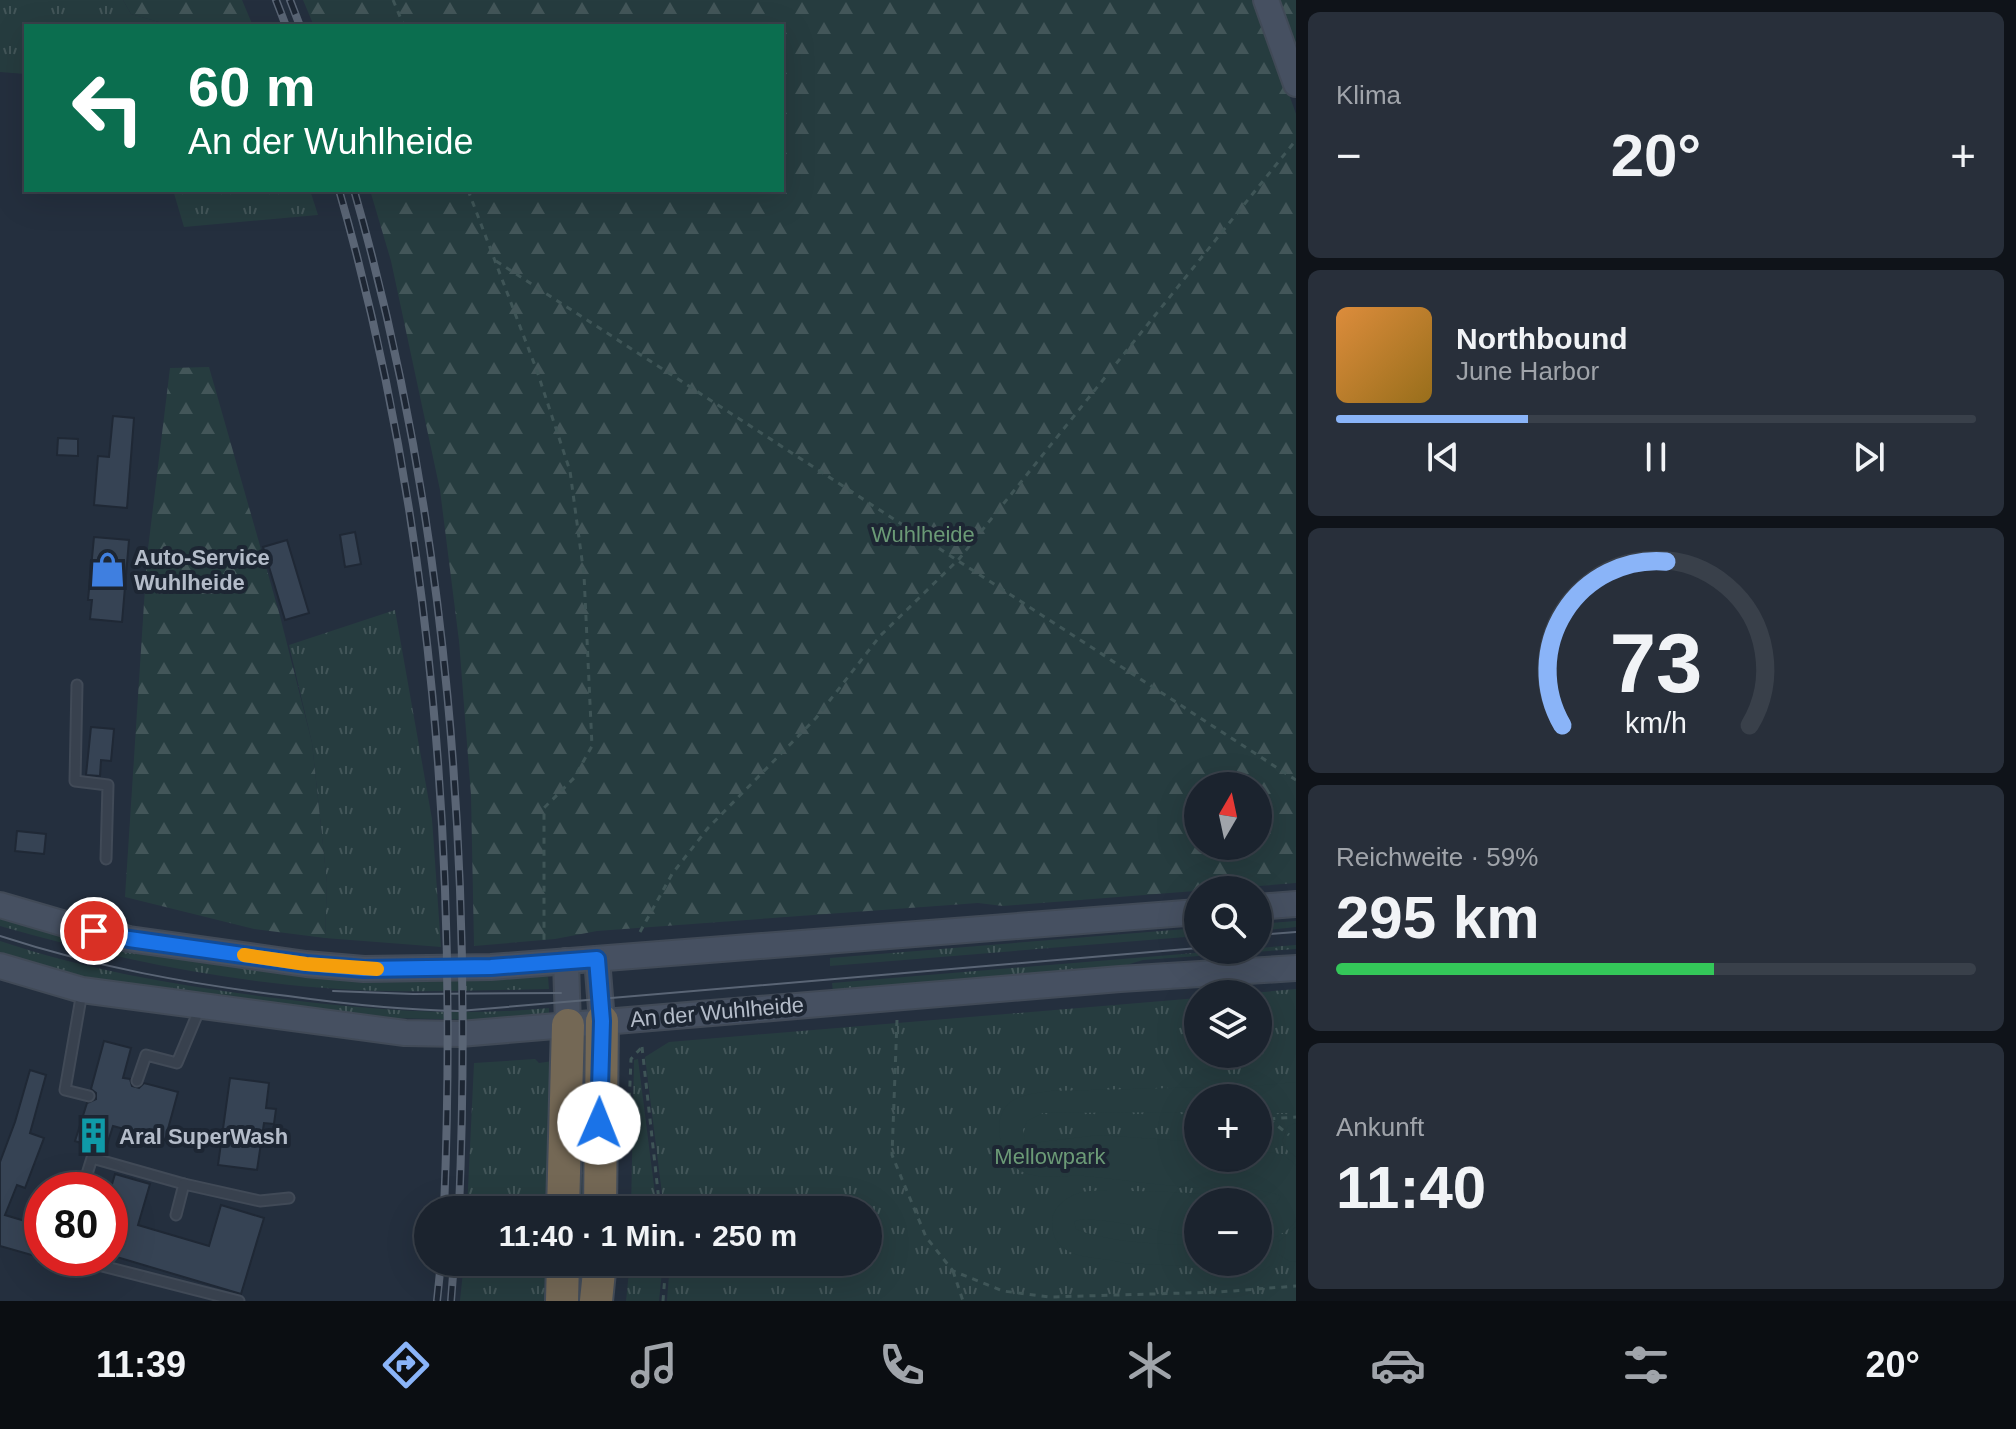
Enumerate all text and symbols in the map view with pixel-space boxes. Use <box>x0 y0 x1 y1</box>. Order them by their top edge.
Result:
text: 60 m <box>188 55 316 118</box>
icon: left <box>56 56 160 160</box>
text: Klima <box>1336 80 1401 110</box>
text: An der Wuhlheide <box>188 121 474 162</box>
text: 20° <box>1611 122 1701 189</box>
text: − <box>1336 131 1362 180</box>
text: + <box>1950 131 1976 180</box>
text: Northbound <box>1456 322 1628 355</box>
text: June Harbor <box>1456 356 1599 386</box>
icon: previous <box>1421 435 1465 479</box>
icon: pause <box>1634 435 1678 479</box>
icon: next <box>1847 435 1891 479</box>
park label: Wuhlheide <box>871 522 975 547</box>
place label: Auto-Service Wuhlheide <box>134 545 270 595</box>
shop icon: Auto-Service Wuhlheide <box>89 551 127 589</box>
text: 73 <box>1610 617 1702 710</box>
text: km/h <box>1625 708 1687 740</box>
north arrow <box>1184 772 1272 860</box>
map controls <box>1184 772 1272 1276</box>
text: Reichweite · 59% <box>1336 842 1538 872</box>
button: search <box>1184 876 1272 964</box>
text: 295 km <box>1336 884 1540 951</box>
pin <box>60 897 128 965</box>
icon: arrive <box>72 909 116 953</box>
button: layers <box>1184 980 1272 1068</box>
street label: An der Wuhlheide <box>629 992 805 1032</box>
position arrow <box>557 1081 641 1165</box>
button: + <box>1184 1084 1272 1172</box>
text: Ankunft <box>1336 1112 1424 1142</box>
building icon: Aral SuperWash <box>74 1117 112 1155</box>
place label: Aral SuperWash <box>119 1124 288 1149</box>
park label: Mellowpark <box>994 1144 1107 1169</box>
text: 11:40 <box>1336 1154 1486 1221</box>
speed limit sign: 80 <box>24 1172 128 1276</box>
button: − <box>1184 1188 1272 1276</box>
text: 11:40 · 1 Min. · 250 m <box>499 1219 797 1252</box>
icon: directions <box>378 1337 434 1393</box>
icon: music <box>626 1337 682 1393</box>
icon: phone <box>874 1337 930 1393</box>
icon: climate <box>1122 1337 1178 1393</box>
icon: car <box>1370 1337 1426 1393</box>
icon: filters <box>1618 1337 1674 1393</box>
text: 11:39 <box>96 1344 186 1385</box>
text: 20° <box>1866 1344 1920 1385</box>

